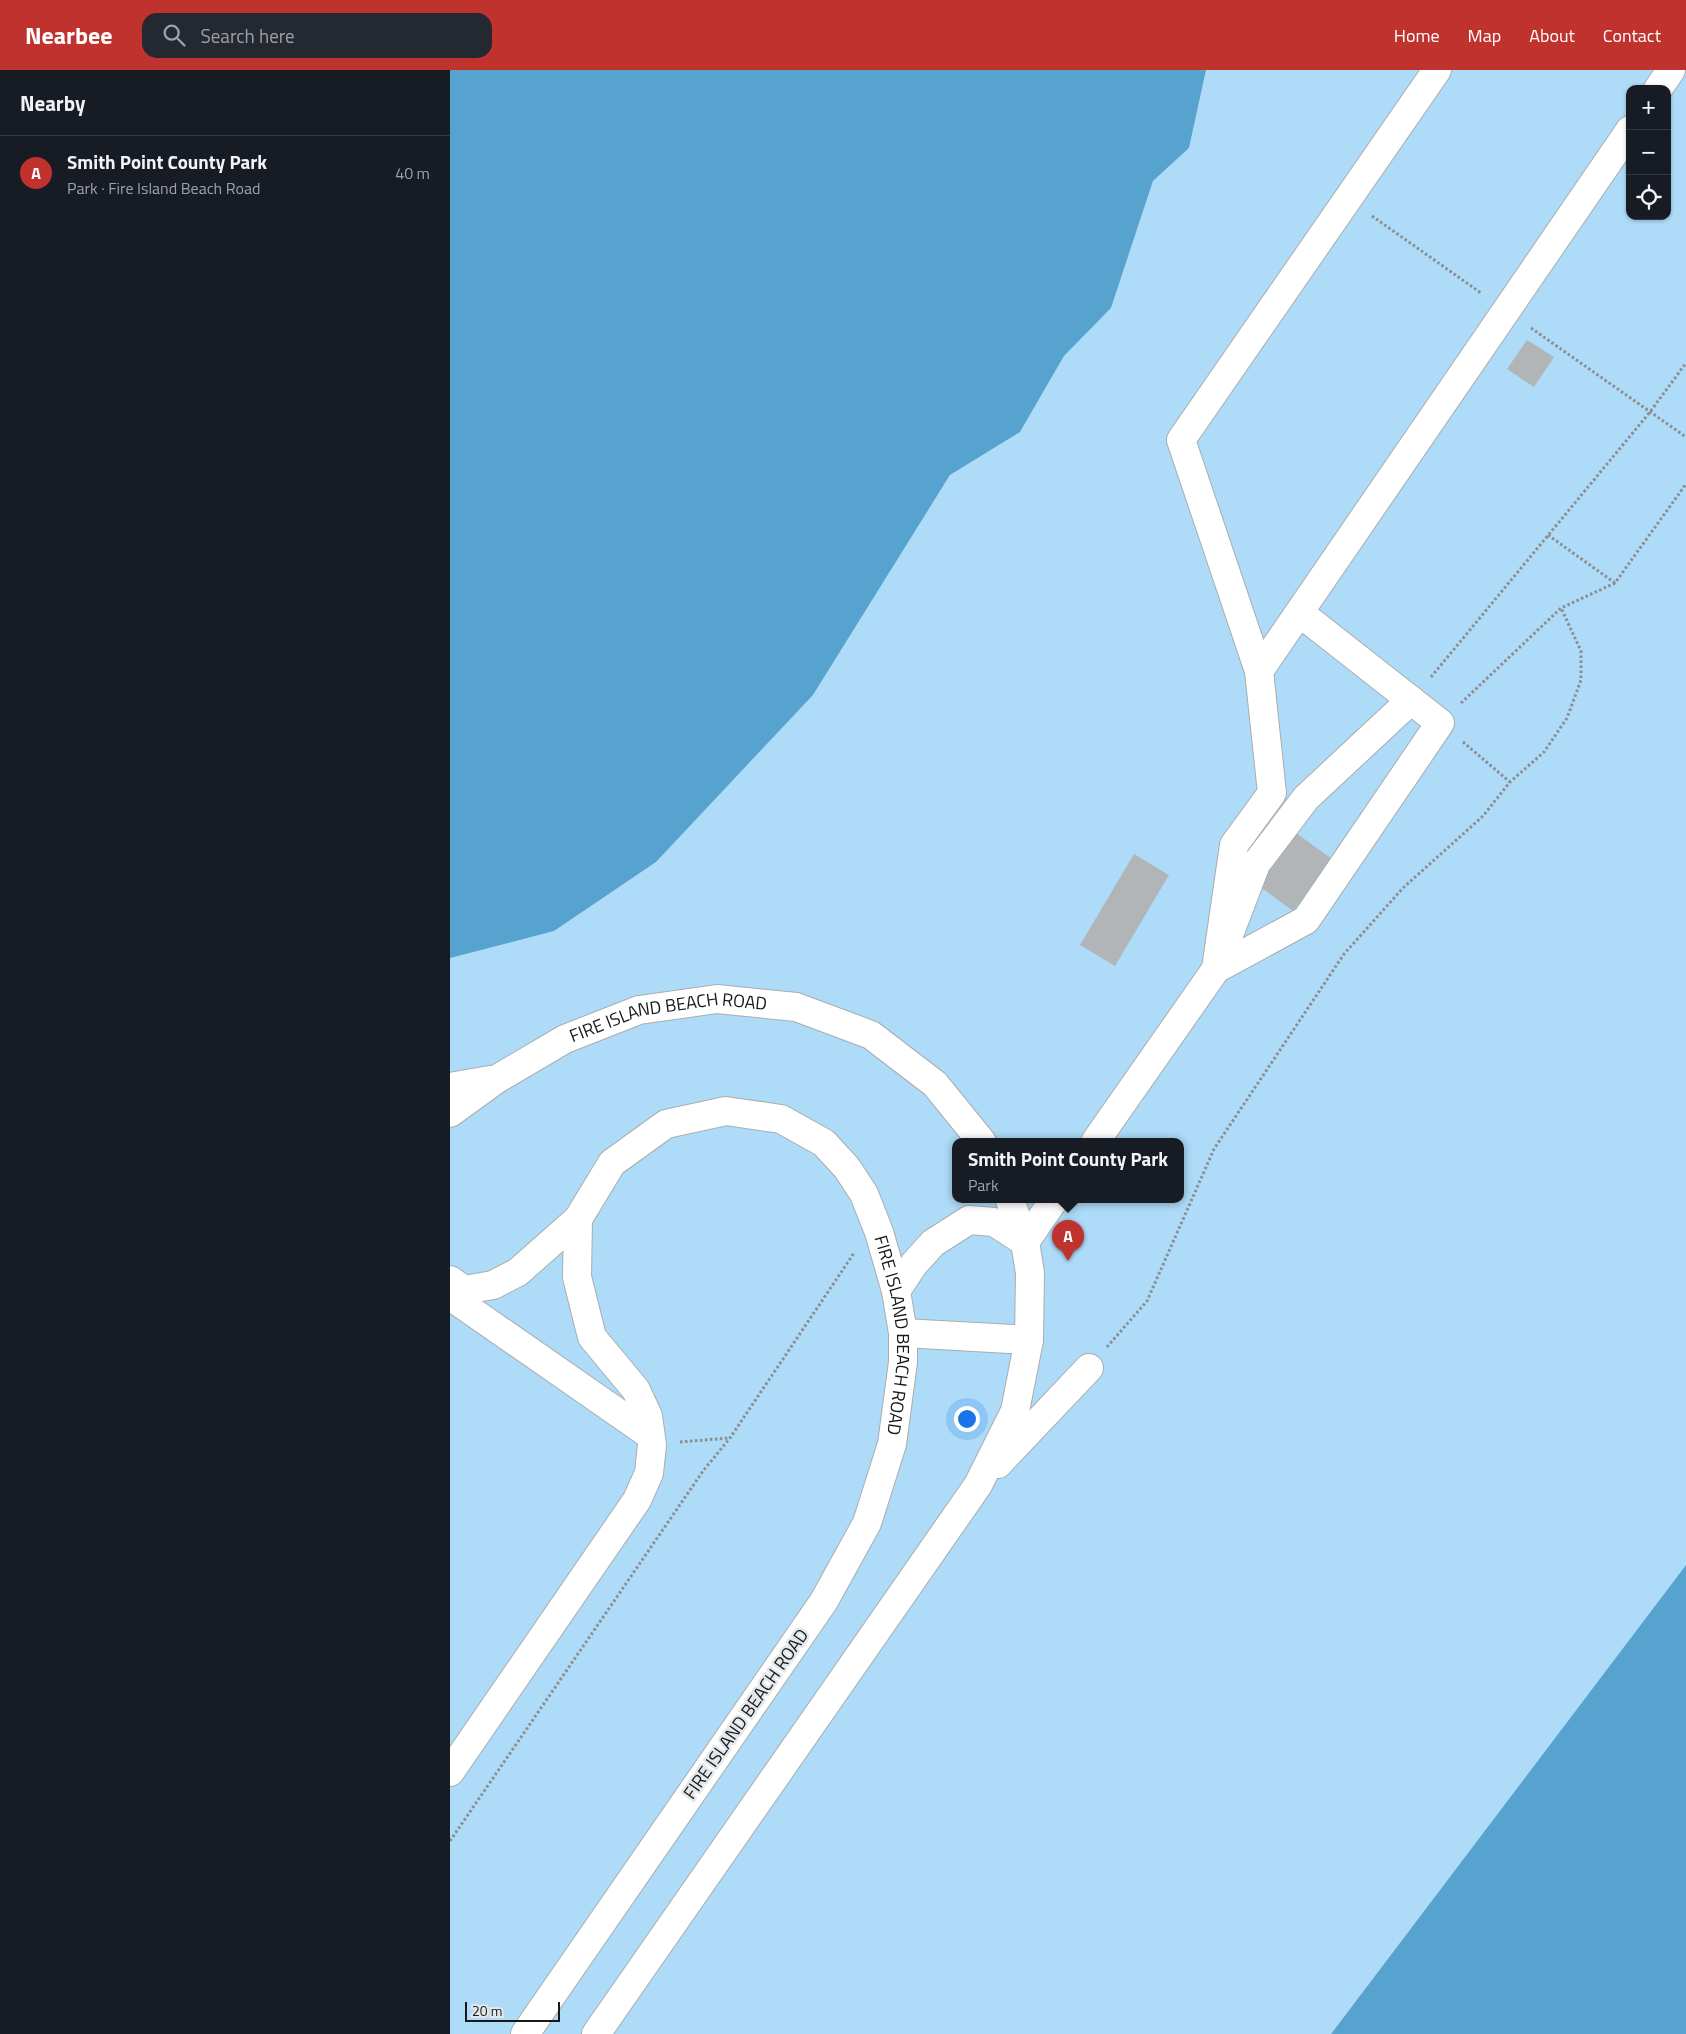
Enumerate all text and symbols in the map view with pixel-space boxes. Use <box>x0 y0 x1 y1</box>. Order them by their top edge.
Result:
search box <box>142 13 492 58</box>
text: Nearbee <box>25 17 112 53</box>
icon: search <box>160 21 188 49</box>
text: Search here <box>200 21 295 50</box>
text: Home <box>1394 22 1440 49</box>
text: Map <box>1468 22 1501 49</box>
text: About <box>1529 22 1575 49</box>
text: Contact <box>1603 22 1661 49</box>
map controls <box>1626 85 1671 220</box>
button: + <box>1626 85 1671 130</box>
text: Nearby <box>20 87 85 119</box>
button: − <box>1626 130 1671 175</box>
text: Smith Point County Park <box>67 147 267 176</box>
text: A <box>31 161 41 185</box>
text: 40 m <box>395 161 430 185</box>
button: locate <box>1626 175 1671 220</box>
text: Park · Fire Island Beach Road <box>67 176 260 200</box>
street label: FIRE ISLAND BEACH ROAD <box>565 985 768 1049</box>
popup <box>952 1138 1184 1203</box>
text: Smith Point County Park <box>968 1144 1168 1173</box>
text: Park <box>968 1173 999 1197</box>
pin: A <box>1052 1220 1084 1261</box>
street label: FIRE ISLAND BEACH ROAD <box>868 1232 917 1437</box>
your location <box>954 1406 980 1432</box>
street label: FIRE ISLAND BEACH ROAD <box>676 1623 815 1804</box>
scale bar <box>465 1999 560 2022</box>
text: 20 m <box>472 2000 502 2021</box>

